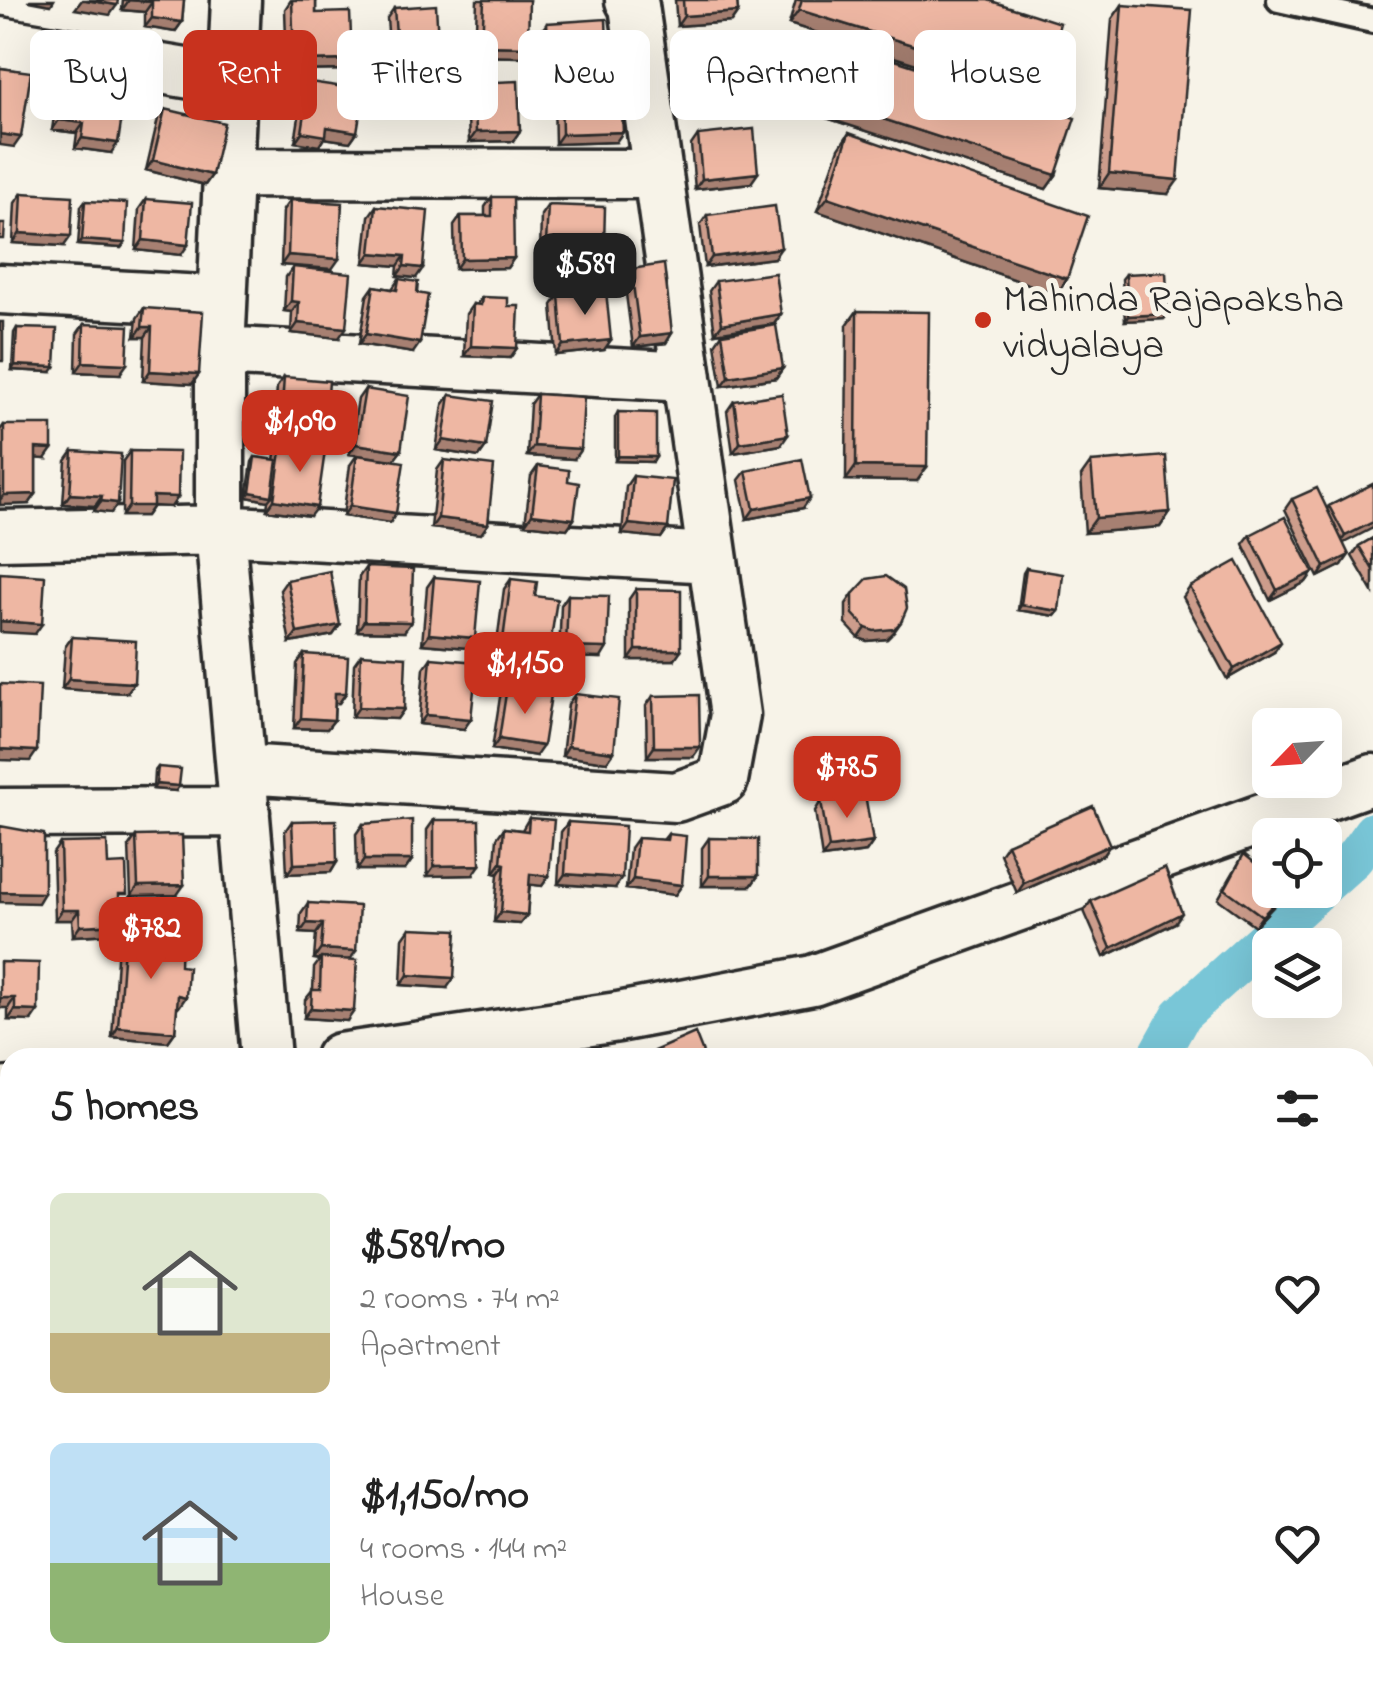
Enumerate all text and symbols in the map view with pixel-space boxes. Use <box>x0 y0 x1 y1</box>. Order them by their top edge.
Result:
chip: Buy <box>30 30 163 120</box>
chip: Rent <box>183 30 317 120</box>
chip: Filters <box>337 30 498 120</box>
chip: New <box>518 30 650 120</box>
chip: Apartment <box>670 30 894 120</box>
chip: House <box>914 30 1076 120</box>
pin: $589 <box>526 233 644 318</box>
text: $589 <box>555 242 615 289</box>
place label: Mahinda Rajapaksha vidyalaya <box>1003 272 1344 377</box>
marker: Mahinda Rajapaksha vidyalaya <box>972 309 994 331</box>
pin: $1,090 <box>219 390 381 475</box>
text: $1,090 <box>264 399 336 446</box>
pin: $1,150 <box>444 632 606 717</box>
text: $1,150 <box>486 641 564 688</box>
north arrow <box>1252 708 1342 798</box>
map controls <box>1252 708 1342 1018</box>
pin: $785 <box>788 736 906 821</box>
text: $785 <box>816 745 878 792</box>
button: locate <box>1252 818 1342 908</box>
pin: $782 <box>92 897 210 982</box>
text: $782 <box>121 906 181 953</box>
button: layers <box>1252 928 1342 1018</box>
text: 5 homes <box>50 1078 199 1139</box>
icon: filters <box>1270 1081 1325 1136</box>
text: $589/mo <box>360 1216 505 1277</box>
icon: home <box>130 1233 250 1353</box>
icon: heart <box>1270 1266 1325 1321</box>
text: 2 rooms · 74 m² <box>360 1277 560 1324</box>
text: Apartment <box>360 1324 501 1371</box>
text: $1,150/mo <box>360 1466 529 1527</box>
icon: home <box>130 1483 250 1603</box>
icon: heart <box>1270 1516 1325 1571</box>
text: 4 rooms · 144 m² <box>360 1527 567 1574</box>
text: House <box>360 1574 444 1621</box>

